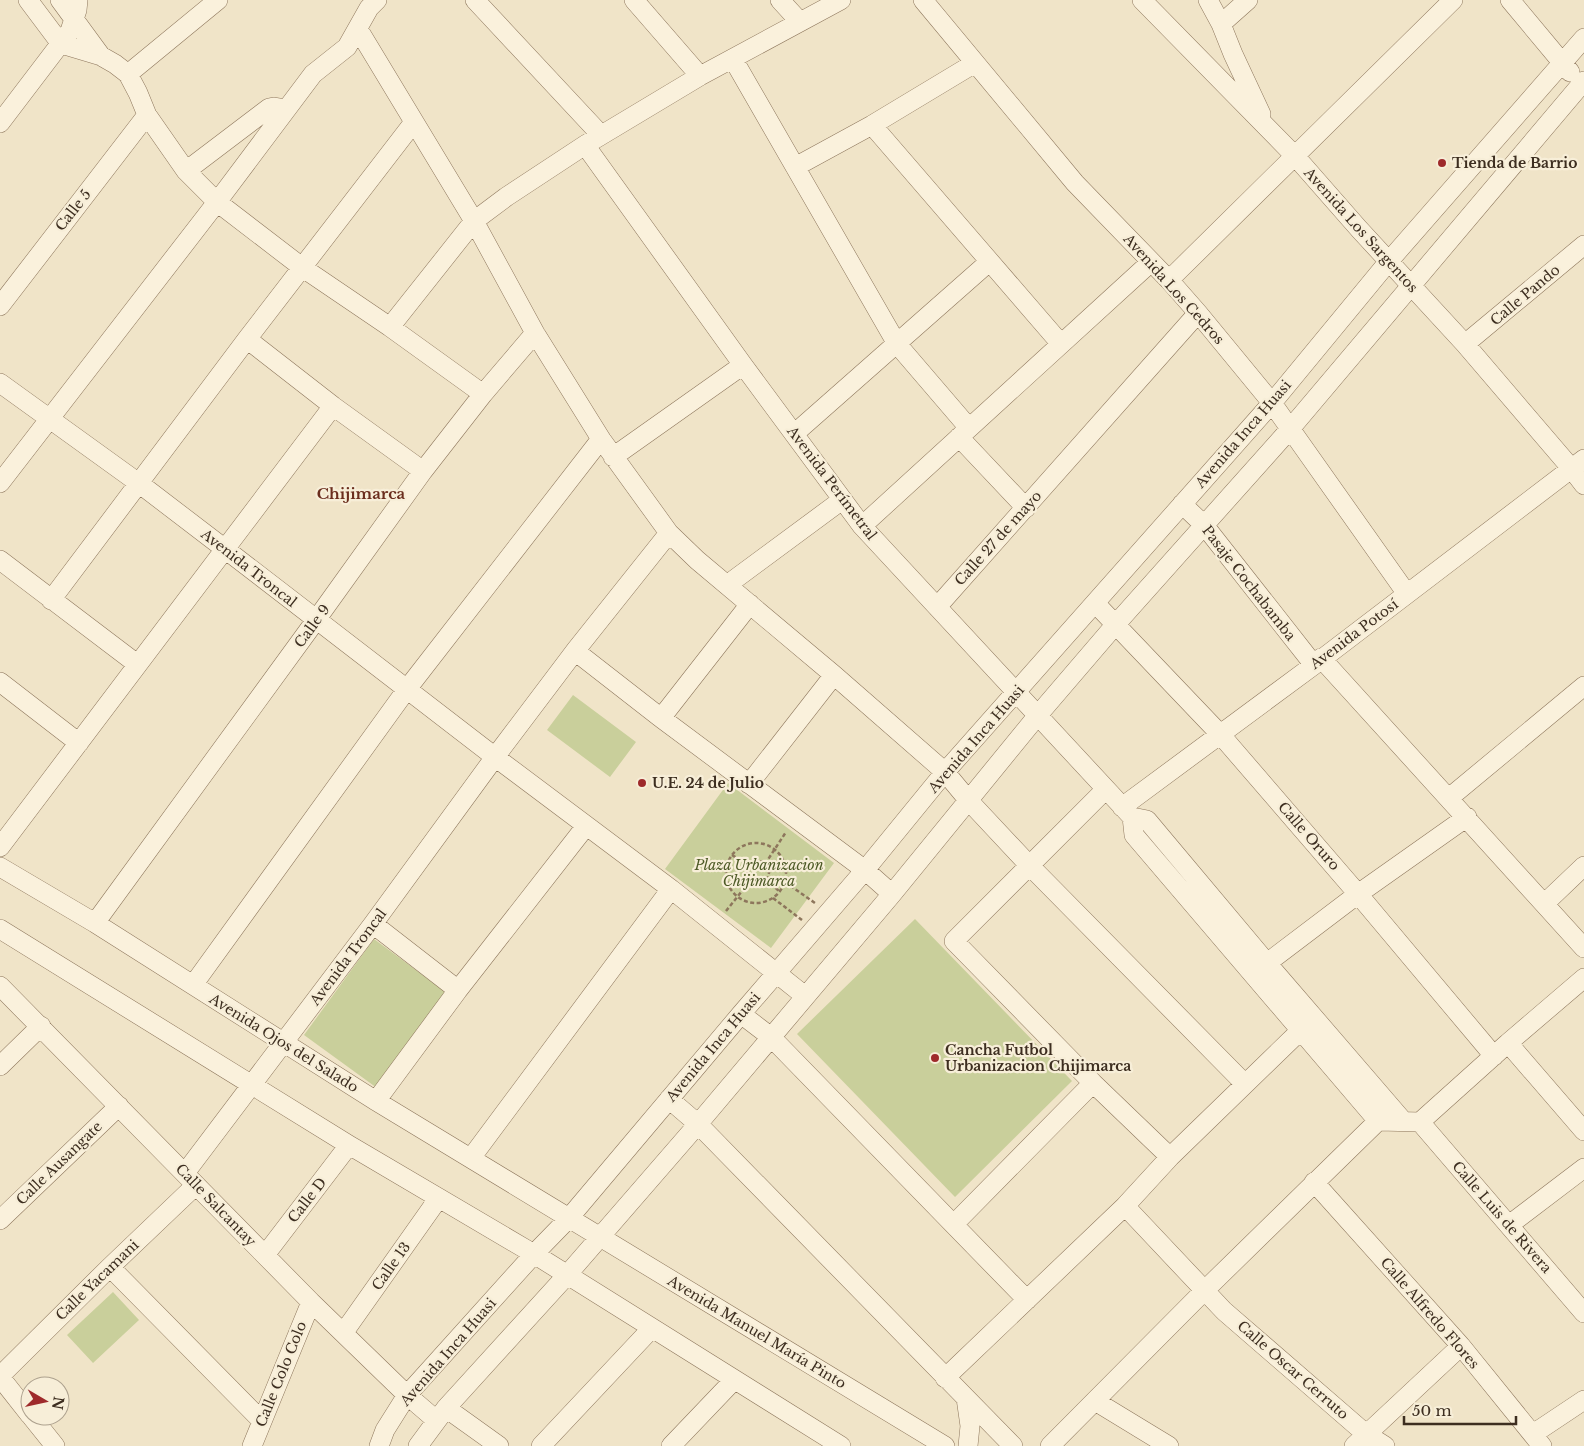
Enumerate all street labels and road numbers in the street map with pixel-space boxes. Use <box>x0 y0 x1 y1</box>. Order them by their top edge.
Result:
street label: Avenida Los Sargentos <box>1300 163 1422 296</box>
street label: Calle 5 <box>51 185 95 234</box>
street label: Avenida Los Cedros <box>1119 229 1228 348</box>
street label: Calle Pando <box>1486 261 1564 329</box>
street label: Avenida Inca Huasi <box>1191 376 1295 492</box>
street label: Avenida Perímetral <box>783 422 881 544</box>
street label: Calle 27 de mayo <box>951 487 1045 589</box>
street label: Pasaje Cochabamba <box>1198 522 1300 645</box>
street label: Avenida Troncal <box>197 524 301 611</box>
street label: Avenida Potosí <box>1306 595 1402 674</box>
street label: Calle 9 <box>290 601 334 651</box>
street label: Avenida Inca Huasi <box>924 681 1028 797</box>
street label: Calle Oruro <box>1274 798 1344 874</box>
street label: Avenida Troncal <box>305 905 391 1010</box>
street label: Avenida Inca Huasi <box>661 988 764 1106</box>
street label: Avenida Ojos del Salado <box>205 989 362 1096</box>
street label: Calle Ausangate <box>12 1117 106 1209</box>
street label: Calle Luis de Rivera <box>1448 1157 1556 1277</box>
street label: Calle Salcantay <box>172 1160 260 1250</box>
street label: Calle D <box>284 1174 330 1226</box>
street label: Calle Yacamani <box>52 1236 143 1324</box>
street label: Calle 13 <box>368 1238 414 1294</box>
street label: Calle Alfredo Flores <box>1377 1254 1483 1372</box>
street label: Avenida Manuel María Pinto <box>664 1271 849 1392</box>
street label: Avenida Inca Huasi <box>396 1294 500 1410</box>
street label: Calle Oscar Cerruto <box>1234 1317 1352 1423</box>
street label: Calle Colo Colo <box>252 1319 310 1429</box>

